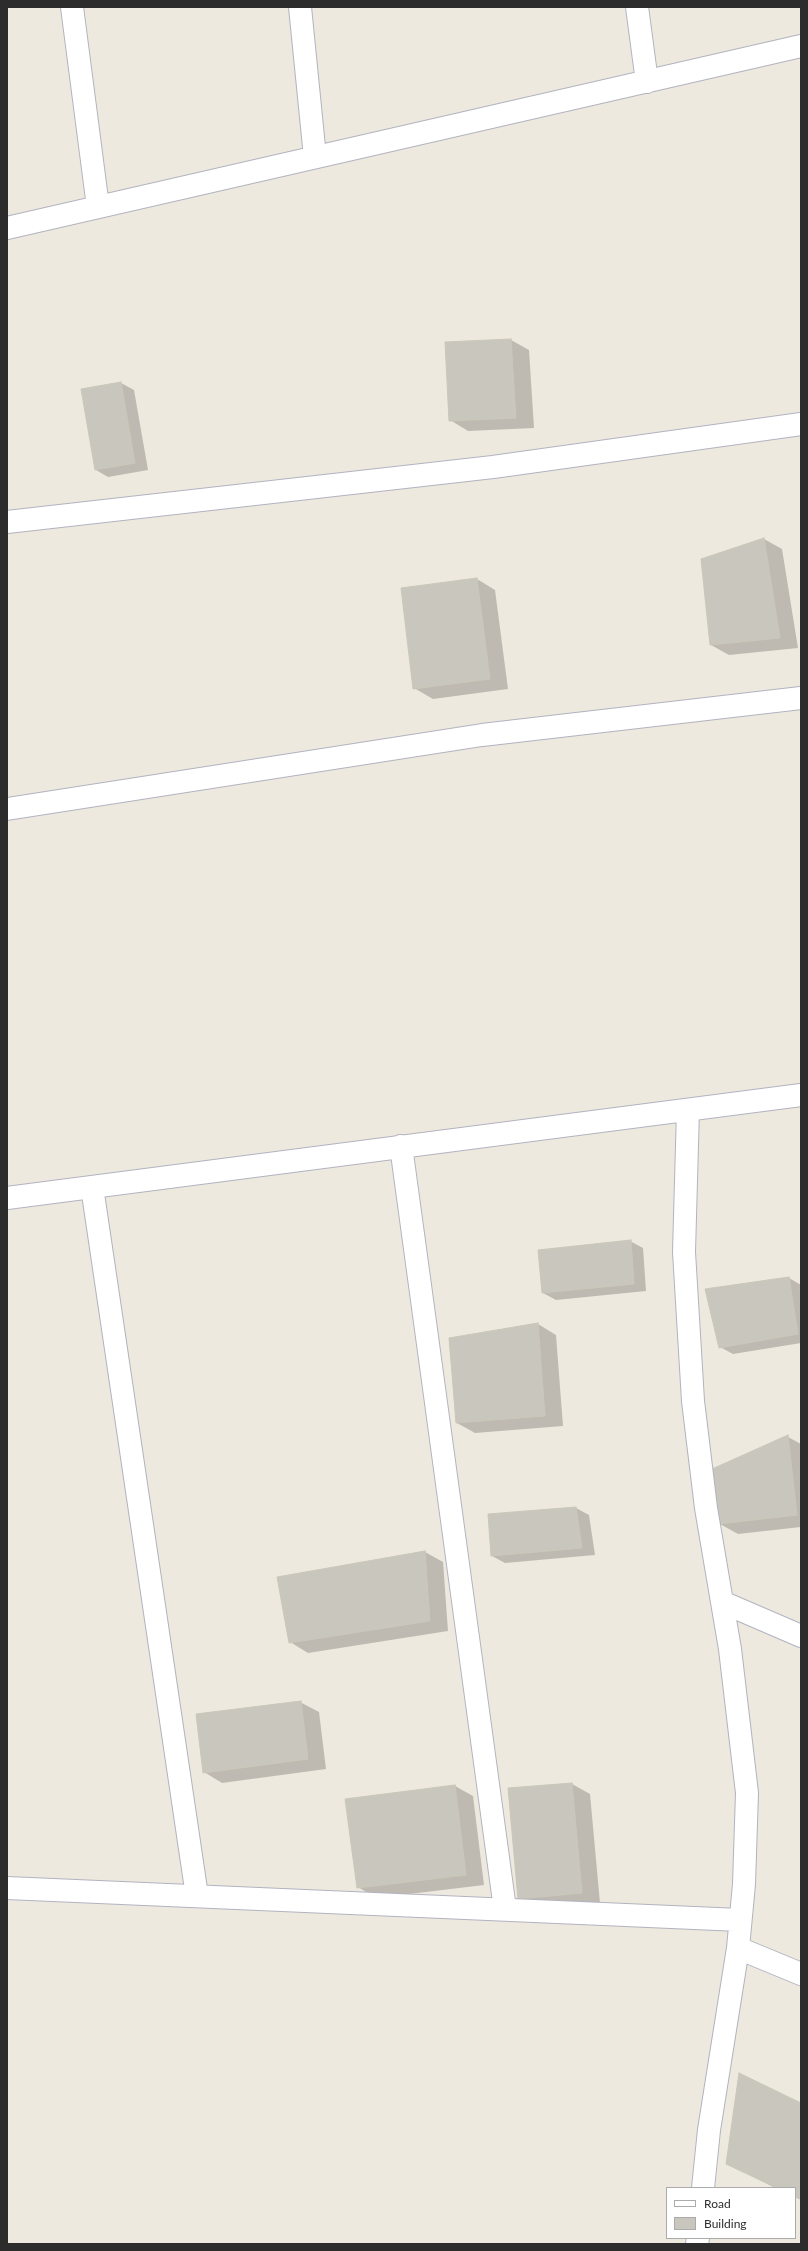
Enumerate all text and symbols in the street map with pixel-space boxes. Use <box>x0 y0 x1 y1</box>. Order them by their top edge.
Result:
legend <box>666 2187 796 2239</box>
text: Road <box>704 2196 731 2211</box>
text: Building <box>704 2216 747 2231</box>

